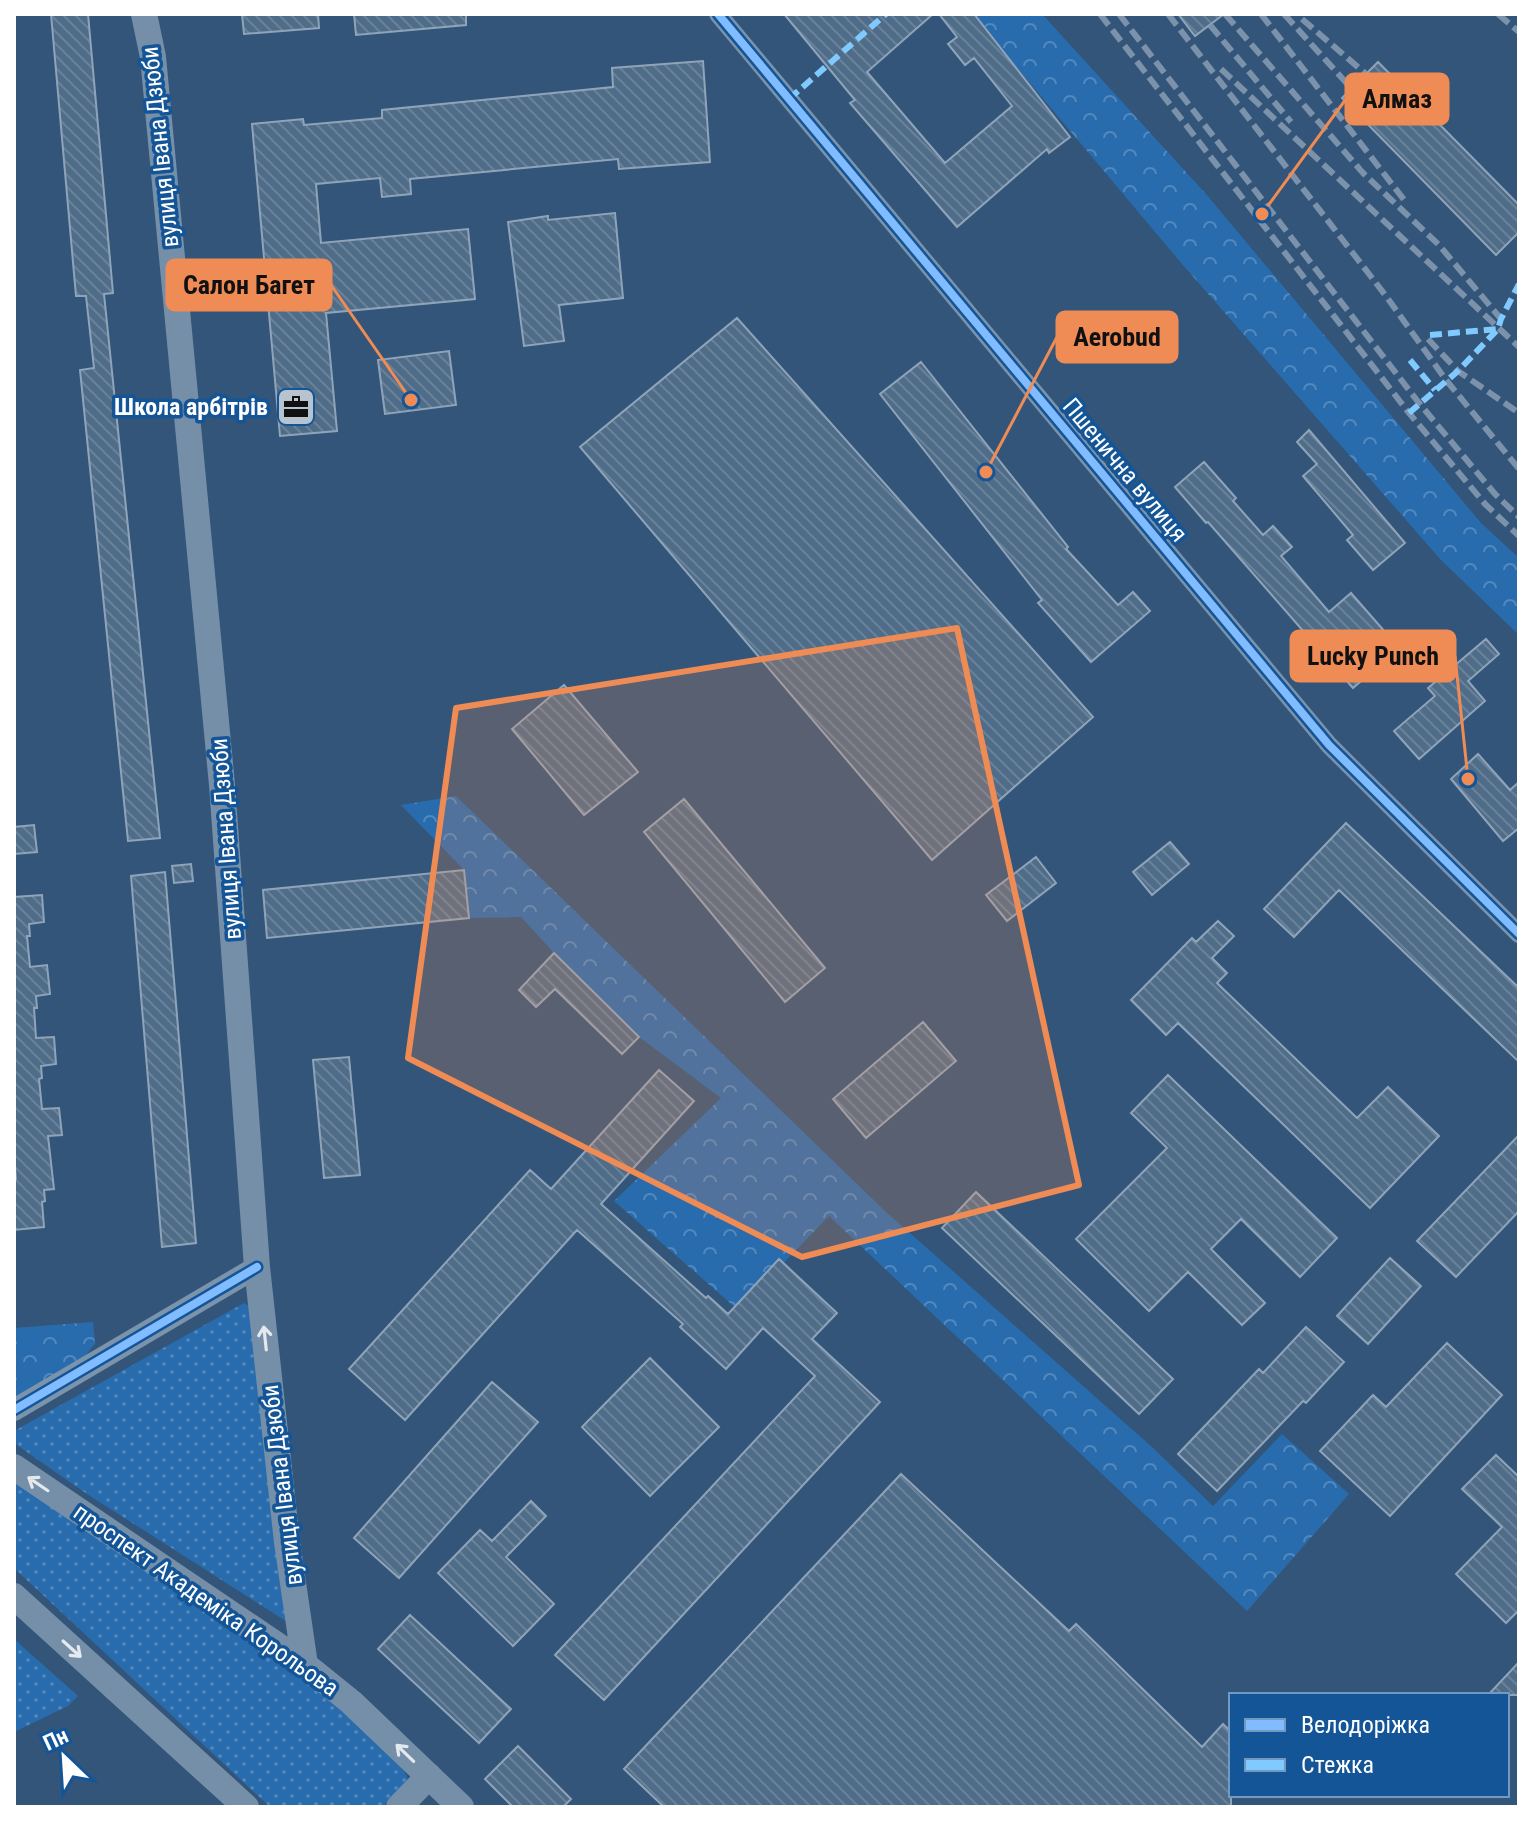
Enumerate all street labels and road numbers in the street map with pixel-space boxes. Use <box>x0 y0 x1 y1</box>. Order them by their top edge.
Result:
street label: вулиця Івана Дзюби <box>136 45 184 249</box>
street label: Пшенична вулиця <box>1057 393 1193 547</box>
street label: вулиця Івана Дзюби <box>205 737 247 941</box>
street label: вулиця Івана Дзюби <box>256 1383 308 1587</box>
street label: проспект Академіка Корольова <box>68 1498 344 1702</box>

